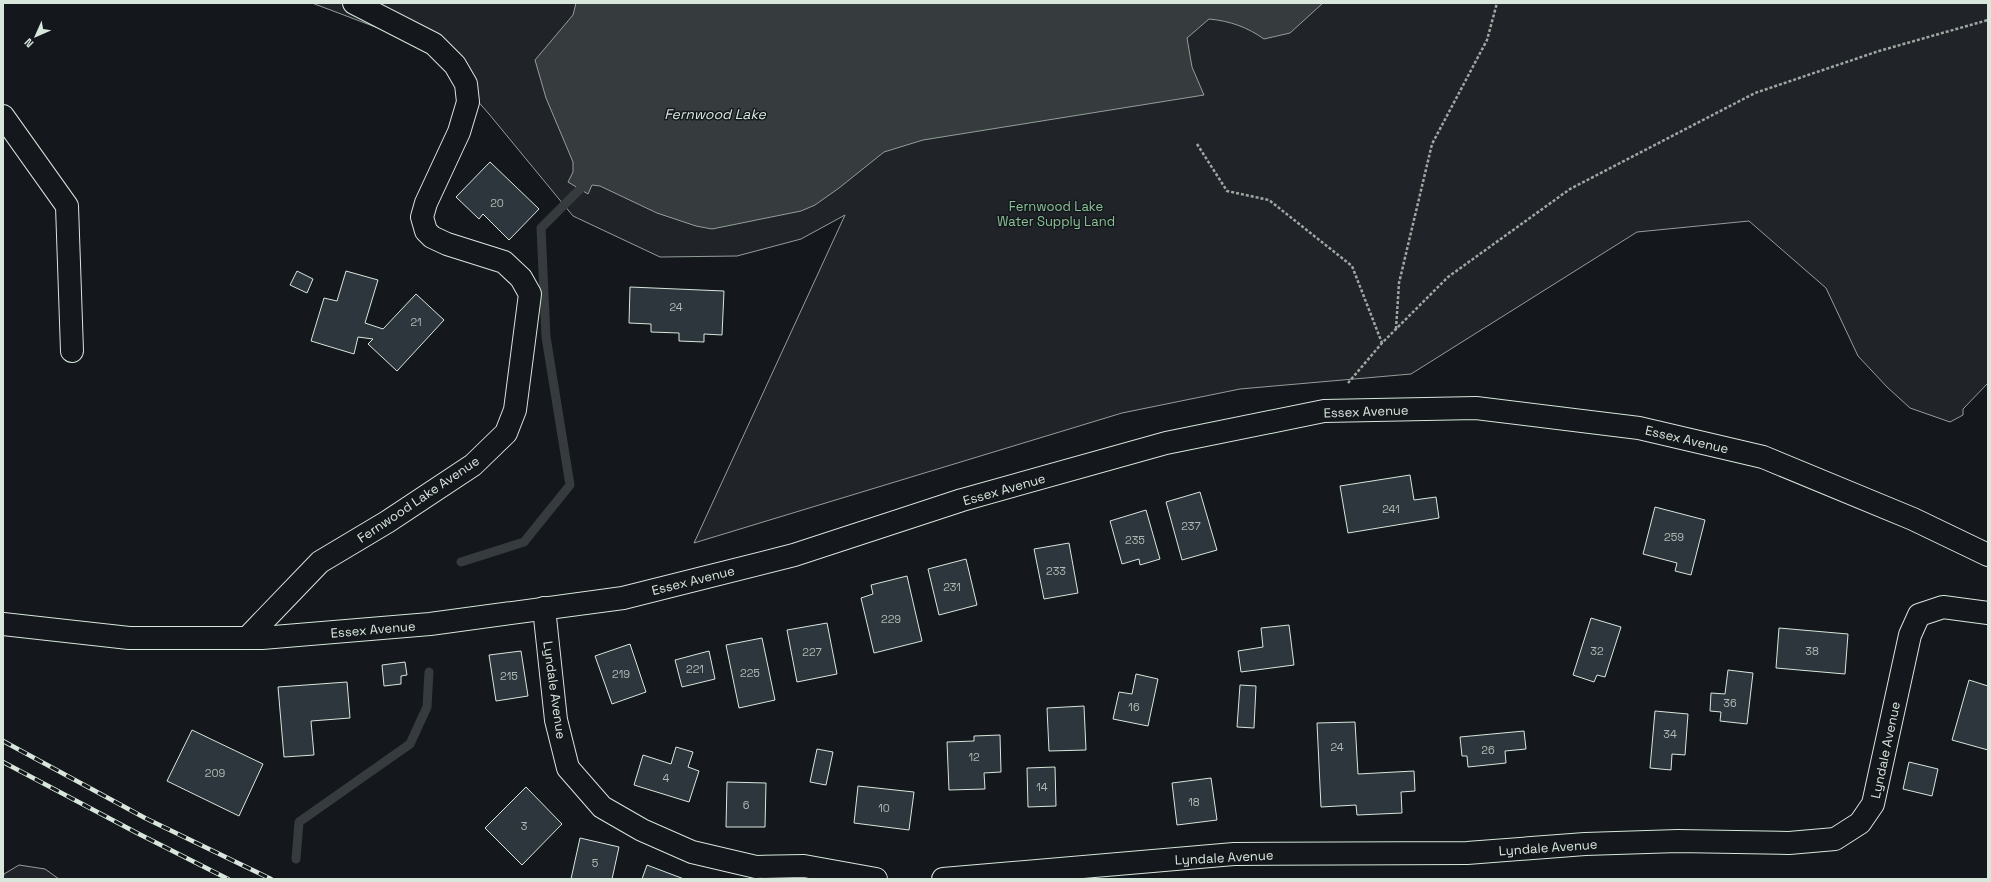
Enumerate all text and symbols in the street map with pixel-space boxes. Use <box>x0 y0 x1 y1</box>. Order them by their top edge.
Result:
north arrow <box>16 16 56 56</box>
text: N <box>21 36 36 51</box>
water label: Fernwood Lake <box>664 105 767 123</box>
house number: 20 <box>490 196 504 210</box>
park label: Fernwood Lake Water Supply Land <box>997 198 1115 230</box>
house number: 24 <box>669 300 683 314</box>
house number: 21 <box>410 315 422 329</box>
street label: Essex Avenue <box>1323 402 1409 421</box>
street label: Essex Avenue <box>1644 422 1730 457</box>
street label: Fernwood Lake Avenue <box>354 452 483 547</box>
street label: Essex Avenue <box>961 470 1047 509</box>
house number: 241 <box>1382 502 1400 516</box>
house number: 237 <box>1181 519 1201 533</box>
house number: 259 <box>1664 530 1684 544</box>
house number: 235 <box>1125 533 1145 547</box>
street label: Essex Avenue <box>650 562 736 599</box>
house number: 233 <box>1046 564 1066 578</box>
house number: 231 <box>943 580 961 594</box>
house number: 229 <box>881 612 901 626</box>
street label: Essex Avenue <box>330 617 416 642</box>
street label: Lyndale Avenue <box>539 640 570 740</box>
house number: 32 <box>1590 644 1604 658</box>
house number: 38 <box>1805 644 1819 658</box>
house number: 227 <box>802 645 822 659</box>
house number: 221 <box>686 662 704 676</box>
house number: 225 <box>740 666 760 680</box>
house number: 219 <box>612 667 630 681</box>
house number: 215 <box>500 669 518 683</box>
house number: 36 <box>1723 696 1737 710</box>
house number: 16 <box>1128 700 1140 714</box>
street label: Lyndale Avenue <box>1867 700 1904 800</box>
house number: 34 <box>1663 727 1677 741</box>
house number: 24 <box>1330 740 1344 754</box>
house number: 26 <box>1481 743 1495 757</box>
house number: 12 <box>968 750 980 764</box>
house number: 209 <box>205 766 225 780</box>
house number: 4 <box>663 771 670 785</box>
house number: 14 <box>1036 780 1048 794</box>
house number: 18 <box>1188 795 1200 809</box>
house number: 6 <box>743 798 750 812</box>
house number: 10 <box>878 801 890 815</box>
house number: 3 <box>521 819 528 833</box>
street label: Lyndale Avenue <box>1498 836 1598 859</box>
street label: Lyndale Avenue <box>1174 846 1274 869</box>
house number: 5 <box>592 856 599 870</box>

